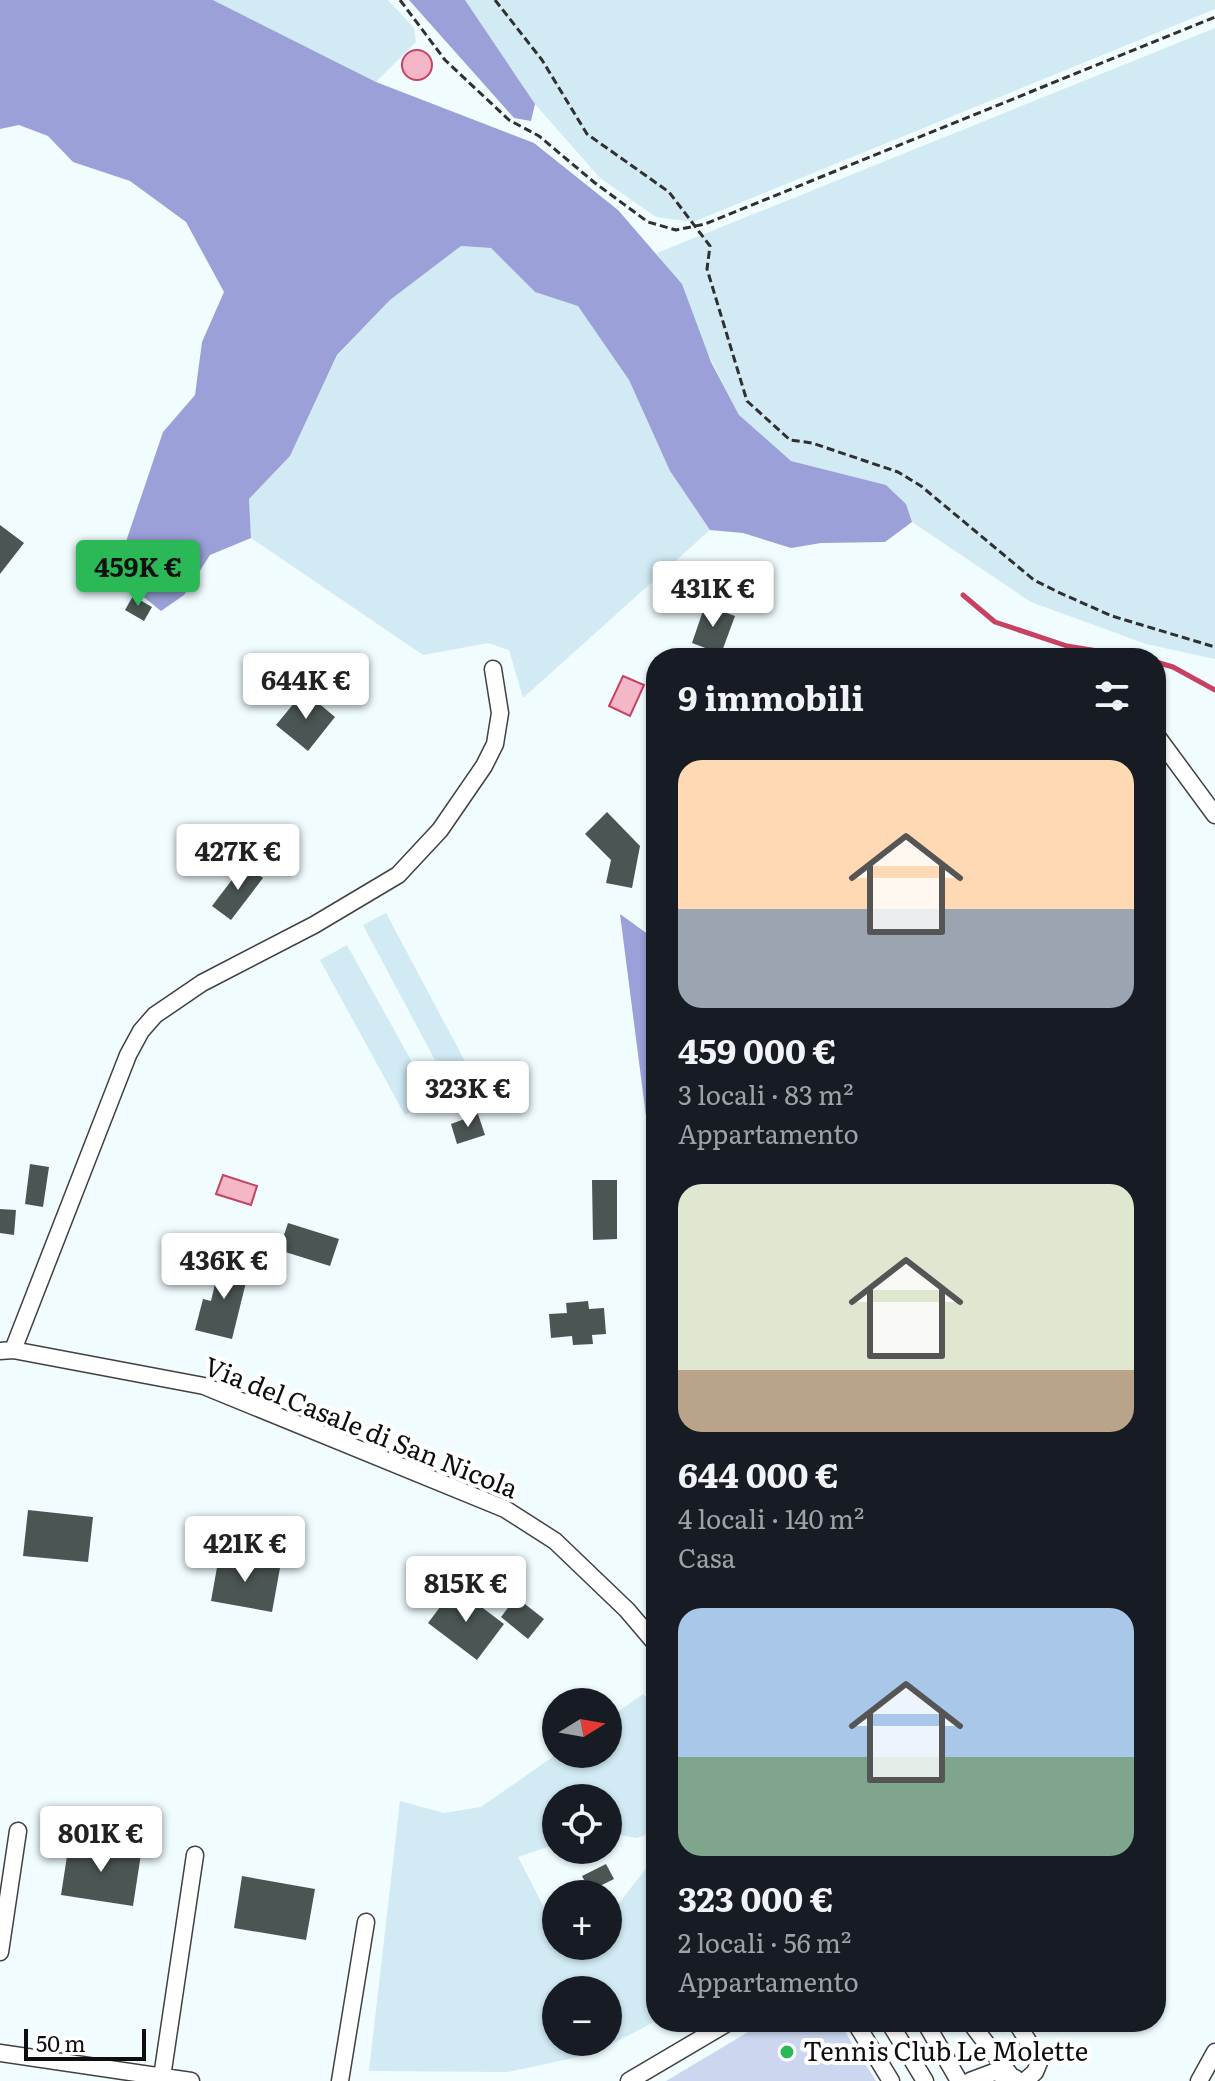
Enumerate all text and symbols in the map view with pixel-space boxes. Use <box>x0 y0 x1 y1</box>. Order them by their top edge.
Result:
pin: 459K € <box>73 540 203 608</box>
text: 459K € <box>94 546 182 585</box>
pin: 431K € <box>648 561 778 629</box>
text: 431K € <box>671 567 755 606</box>
pin: 644K € <box>241 653 371 721</box>
text: 644K € <box>261 659 351 698</box>
text: 9 immobili <box>678 671 864 721</box>
icon: filters <box>1090 674 1134 718</box>
icon: home <box>834 812 978 956</box>
pin: 427K € <box>173 824 303 892</box>
text: 427K € <box>194 830 282 869</box>
text: 459 000 € <box>678 1024 836 1074</box>
pin: 323K € <box>403 1061 533 1129</box>
text: 323K € <box>425 1067 511 1106</box>
text: 3 locali · 83 m² <box>678 1074 854 1113</box>
text: Appartamento <box>678 1113 859 1152</box>
pin: 436K € <box>159 1233 289 1301</box>
icon: home <box>834 1236 978 1380</box>
text: 436K € <box>179 1239 269 1278</box>
street label: Via del Casale di San Nicola <box>199 1345 525 1507</box>
text: 644 000 € <box>678 1448 839 1498</box>
text: 4 locali · 140 m² <box>678 1498 864 1537</box>
pin: 421K € <box>180 1516 310 1584</box>
text: 421K € <box>203 1522 287 1561</box>
text: Casa <box>678 1537 735 1576</box>
pin: 815K € <box>401 1556 531 1624</box>
text: 815K € <box>424 1562 508 1601</box>
icon: home <box>834 1660 978 1804</box>
north arrow <box>542 1688 622 1768</box>
map controls <box>542 1688 622 2056</box>
button: locate <box>542 1784 622 1864</box>
pin: 801K € <box>36 1806 166 1874</box>
text: 801K € <box>58 1812 144 1851</box>
text: 323 000 € <box>678 1872 834 1922</box>
button: + <box>542 1880 622 1960</box>
text: 2 locali · 56 m² <box>678 1922 851 1961</box>
text: Appartamento <box>678 1961 859 2000</box>
button: − <box>542 1976 622 2056</box>
scale bar <box>24 2025 146 2061</box>
text: 50 m <box>36 2026 86 2059</box>
place label: Tennis Club Le Molette <box>803 2030 1088 2069</box>
marker: Tennis Club Le Molette <box>778 2043 796 2061</box>

